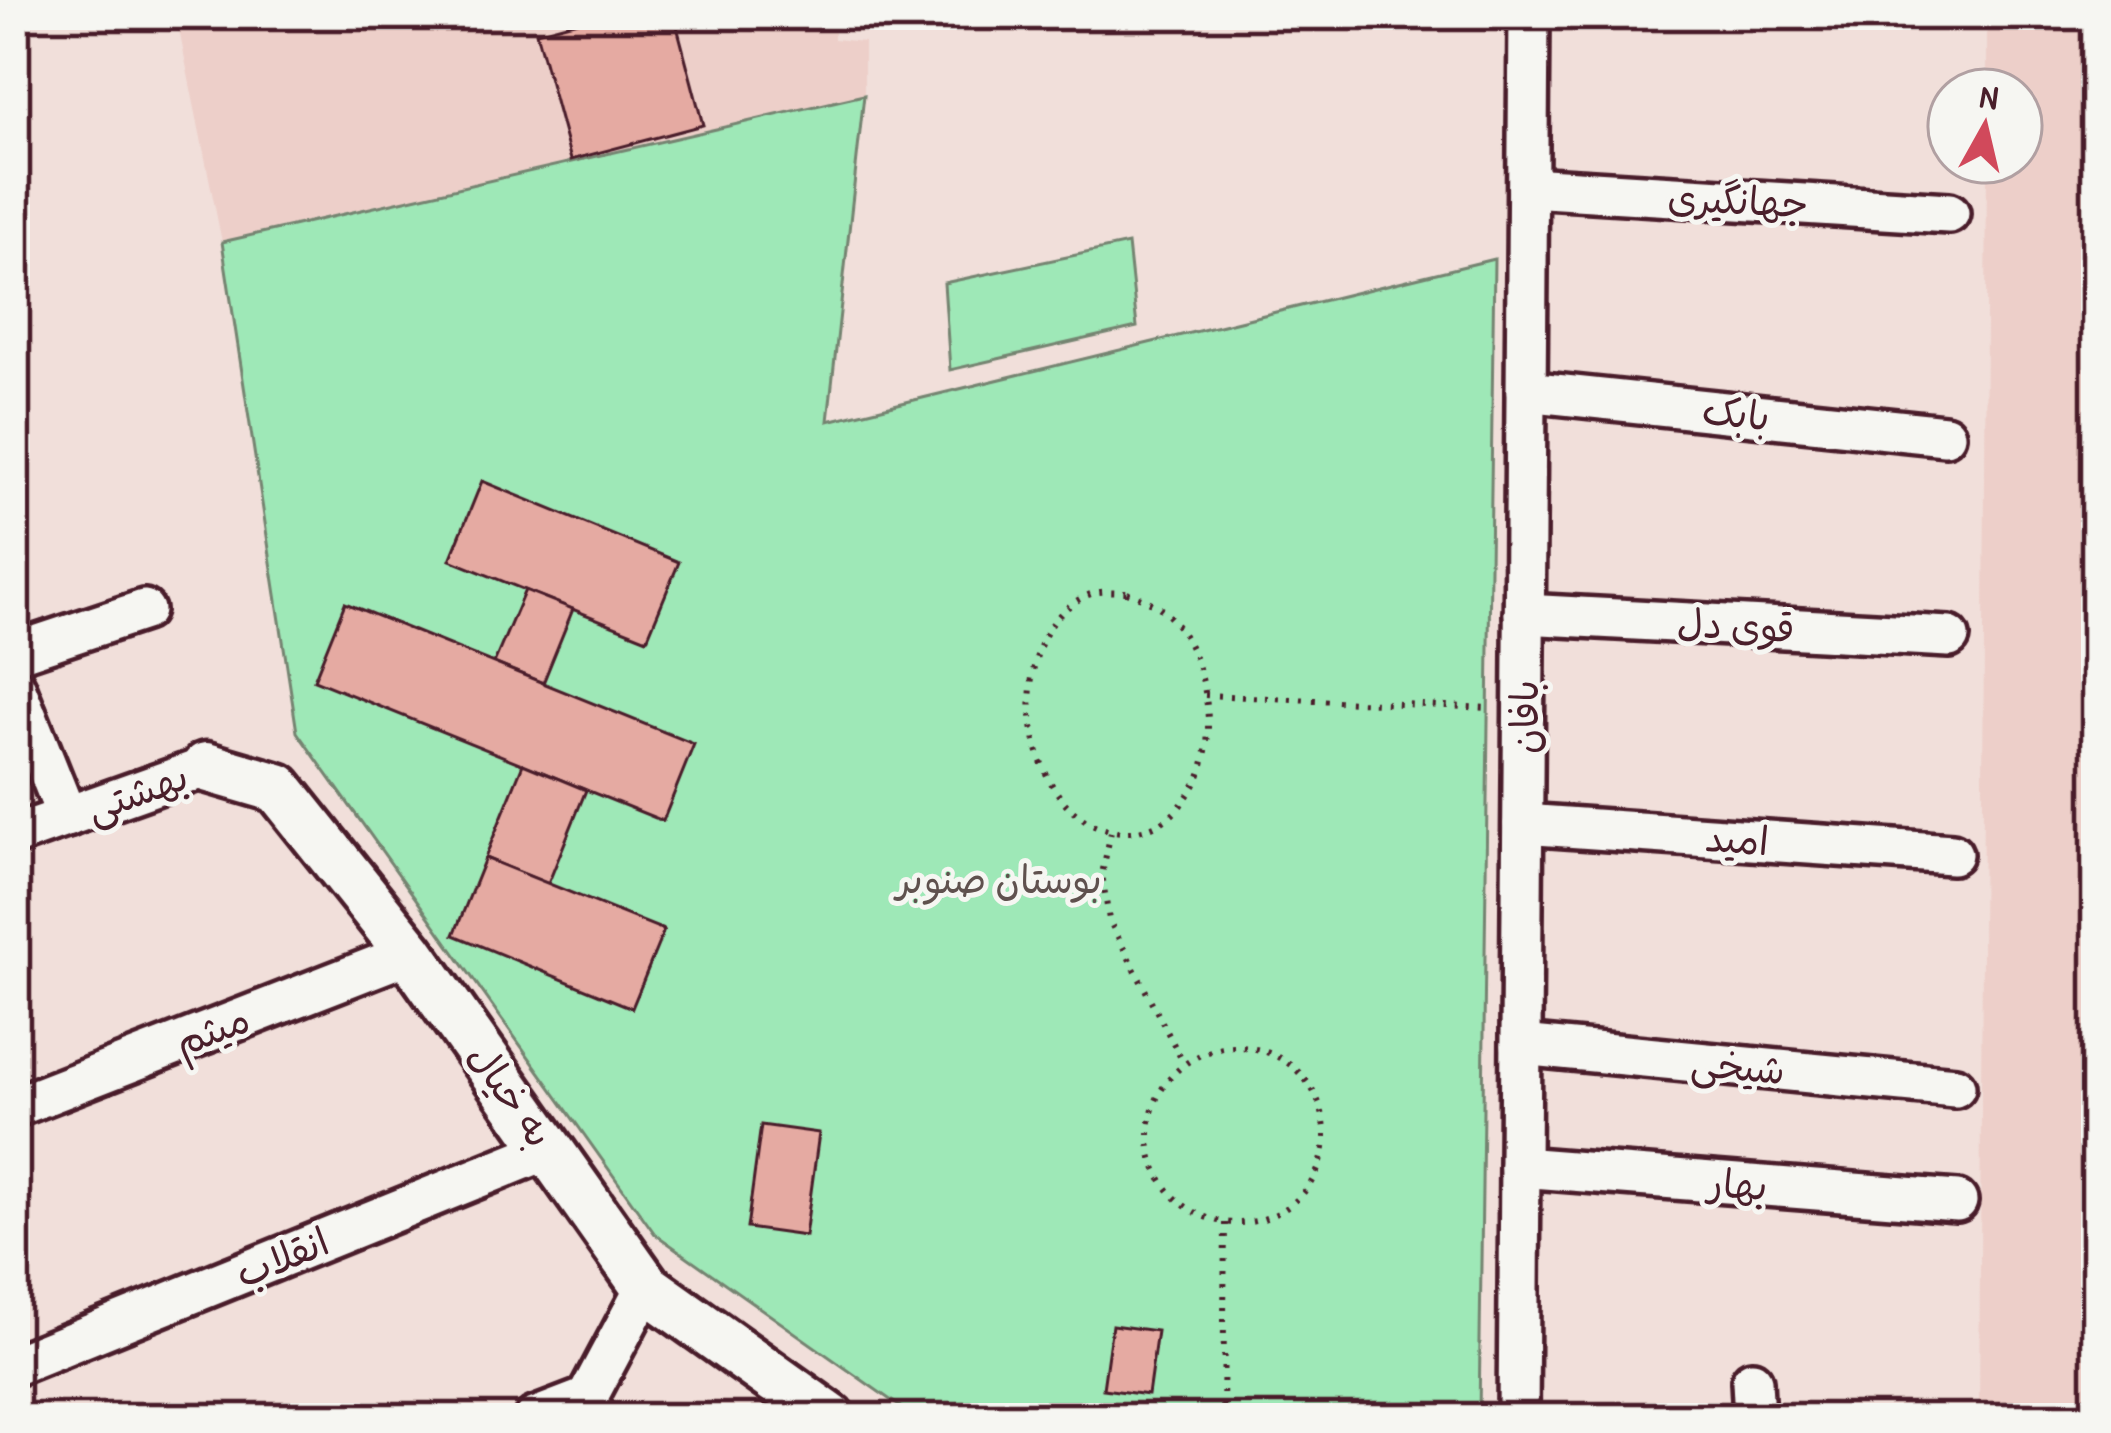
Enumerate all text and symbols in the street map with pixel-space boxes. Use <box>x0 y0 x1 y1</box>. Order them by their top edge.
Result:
north arrow <box>1925 66 2045 186</box>
text: N <box>1977 73 2001 119</box>
street label: جهانگیری <box>1666 169 1810 230</box>
street label: بابک <box>1700 383 1772 442</box>
street label: قوی دل <box>1676 595 1796 654</box>
street label: بافان <box>1497 680 1550 754</box>
street label: بهشتی <box>79 749 195 834</box>
street label: امید <box>1703 810 1771 867</box>
park label: بوستان صنوبر <box>893 852 1102 905</box>
street label: میثم <box>167 991 258 1072</box>
street label: به خیال <box>456 1032 566 1158</box>
street label: شیخی <box>1689 1035 1788 1096</box>
street label: بهار <box>1704 1155 1769 1212</box>
street label: انقلاب <box>227 1214 336 1299</box>

